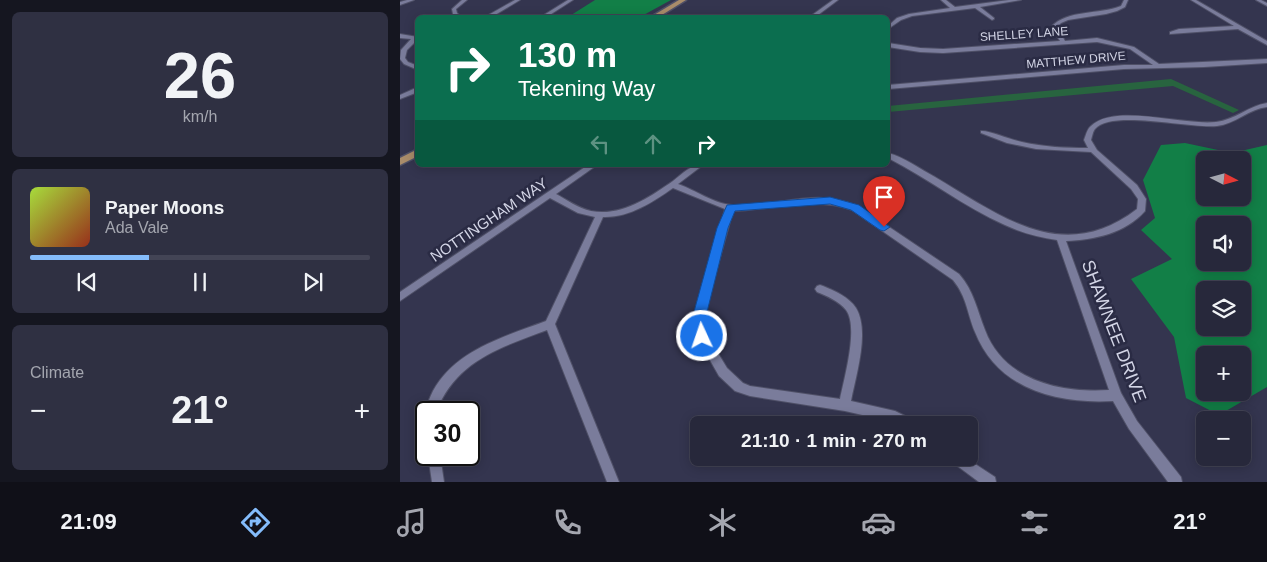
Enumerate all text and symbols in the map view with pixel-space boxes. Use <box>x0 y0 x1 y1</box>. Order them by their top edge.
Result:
street label: SHELLEY LANE <box>979 24 1069 44</box>
icon: right <box>435 35 500 100</box>
text: 130 m <box>518 35 617 74</box>
text: 26 <box>164 39 236 112</box>
street label: MATTHEW DRIVE <box>1026 49 1126 71</box>
text: Tekening Way <box>518 76 655 101</box>
text: km/h <box>183 108 217 125</box>
icon: left <box>586 130 614 158</box>
icon: ahead <box>639 130 667 158</box>
icon: right <box>692 130 720 158</box>
north arrow <box>1196 151 1251 206</box>
map controls <box>1196 151 1251 466</box>
street label: NOTTINGHAM WAY <box>427 174 550 265</box>
pin <box>863 176 905 227</box>
icon: arrive <box>870 183 898 211</box>
text: Paper Moons <box>105 197 224 218</box>
button: sound <box>1196 216 1251 271</box>
text: Ada Vale <box>105 219 169 236</box>
street label: SHAWNEE DRIVE <box>1078 257 1150 405</box>
icon: previous <box>73 268 101 296</box>
icon: pause <box>186 268 214 296</box>
icon: next <box>299 268 327 296</box>
button: layers <box>1196 281 1251 336</box>
position arrow <box>675 309 727 361</box>
button: + <box>1196 346 1251 401</box>
text: Climate <box>30 364 84 381</box>
text: 21° <box>171 389 229 431</box>
text: − <box>30 395 46 426</box>
text: + <box>354 395 370 426</box>
speed limit sign: 30 <box>415 401 480 466</box>
button: − <box>1196 411 1251 466</box>
text: 21:10 · 1 min · 270 m <box>741 430 927 451</box>
icon: directions <box>238 505 273 540</box>
icon: music <box>394 505 429 540</box>
icon: phone <box>550 505 585 540</box>
icon: climate <box>705 505 740 540</box>
icon: car <box>861 505 896 540</box>
icon: filters <box>1017 505 1052 540</box>
text: 21:09 <box>60 509 117 534</box>
text: 21° <box>1173 509 1206 534</box>

